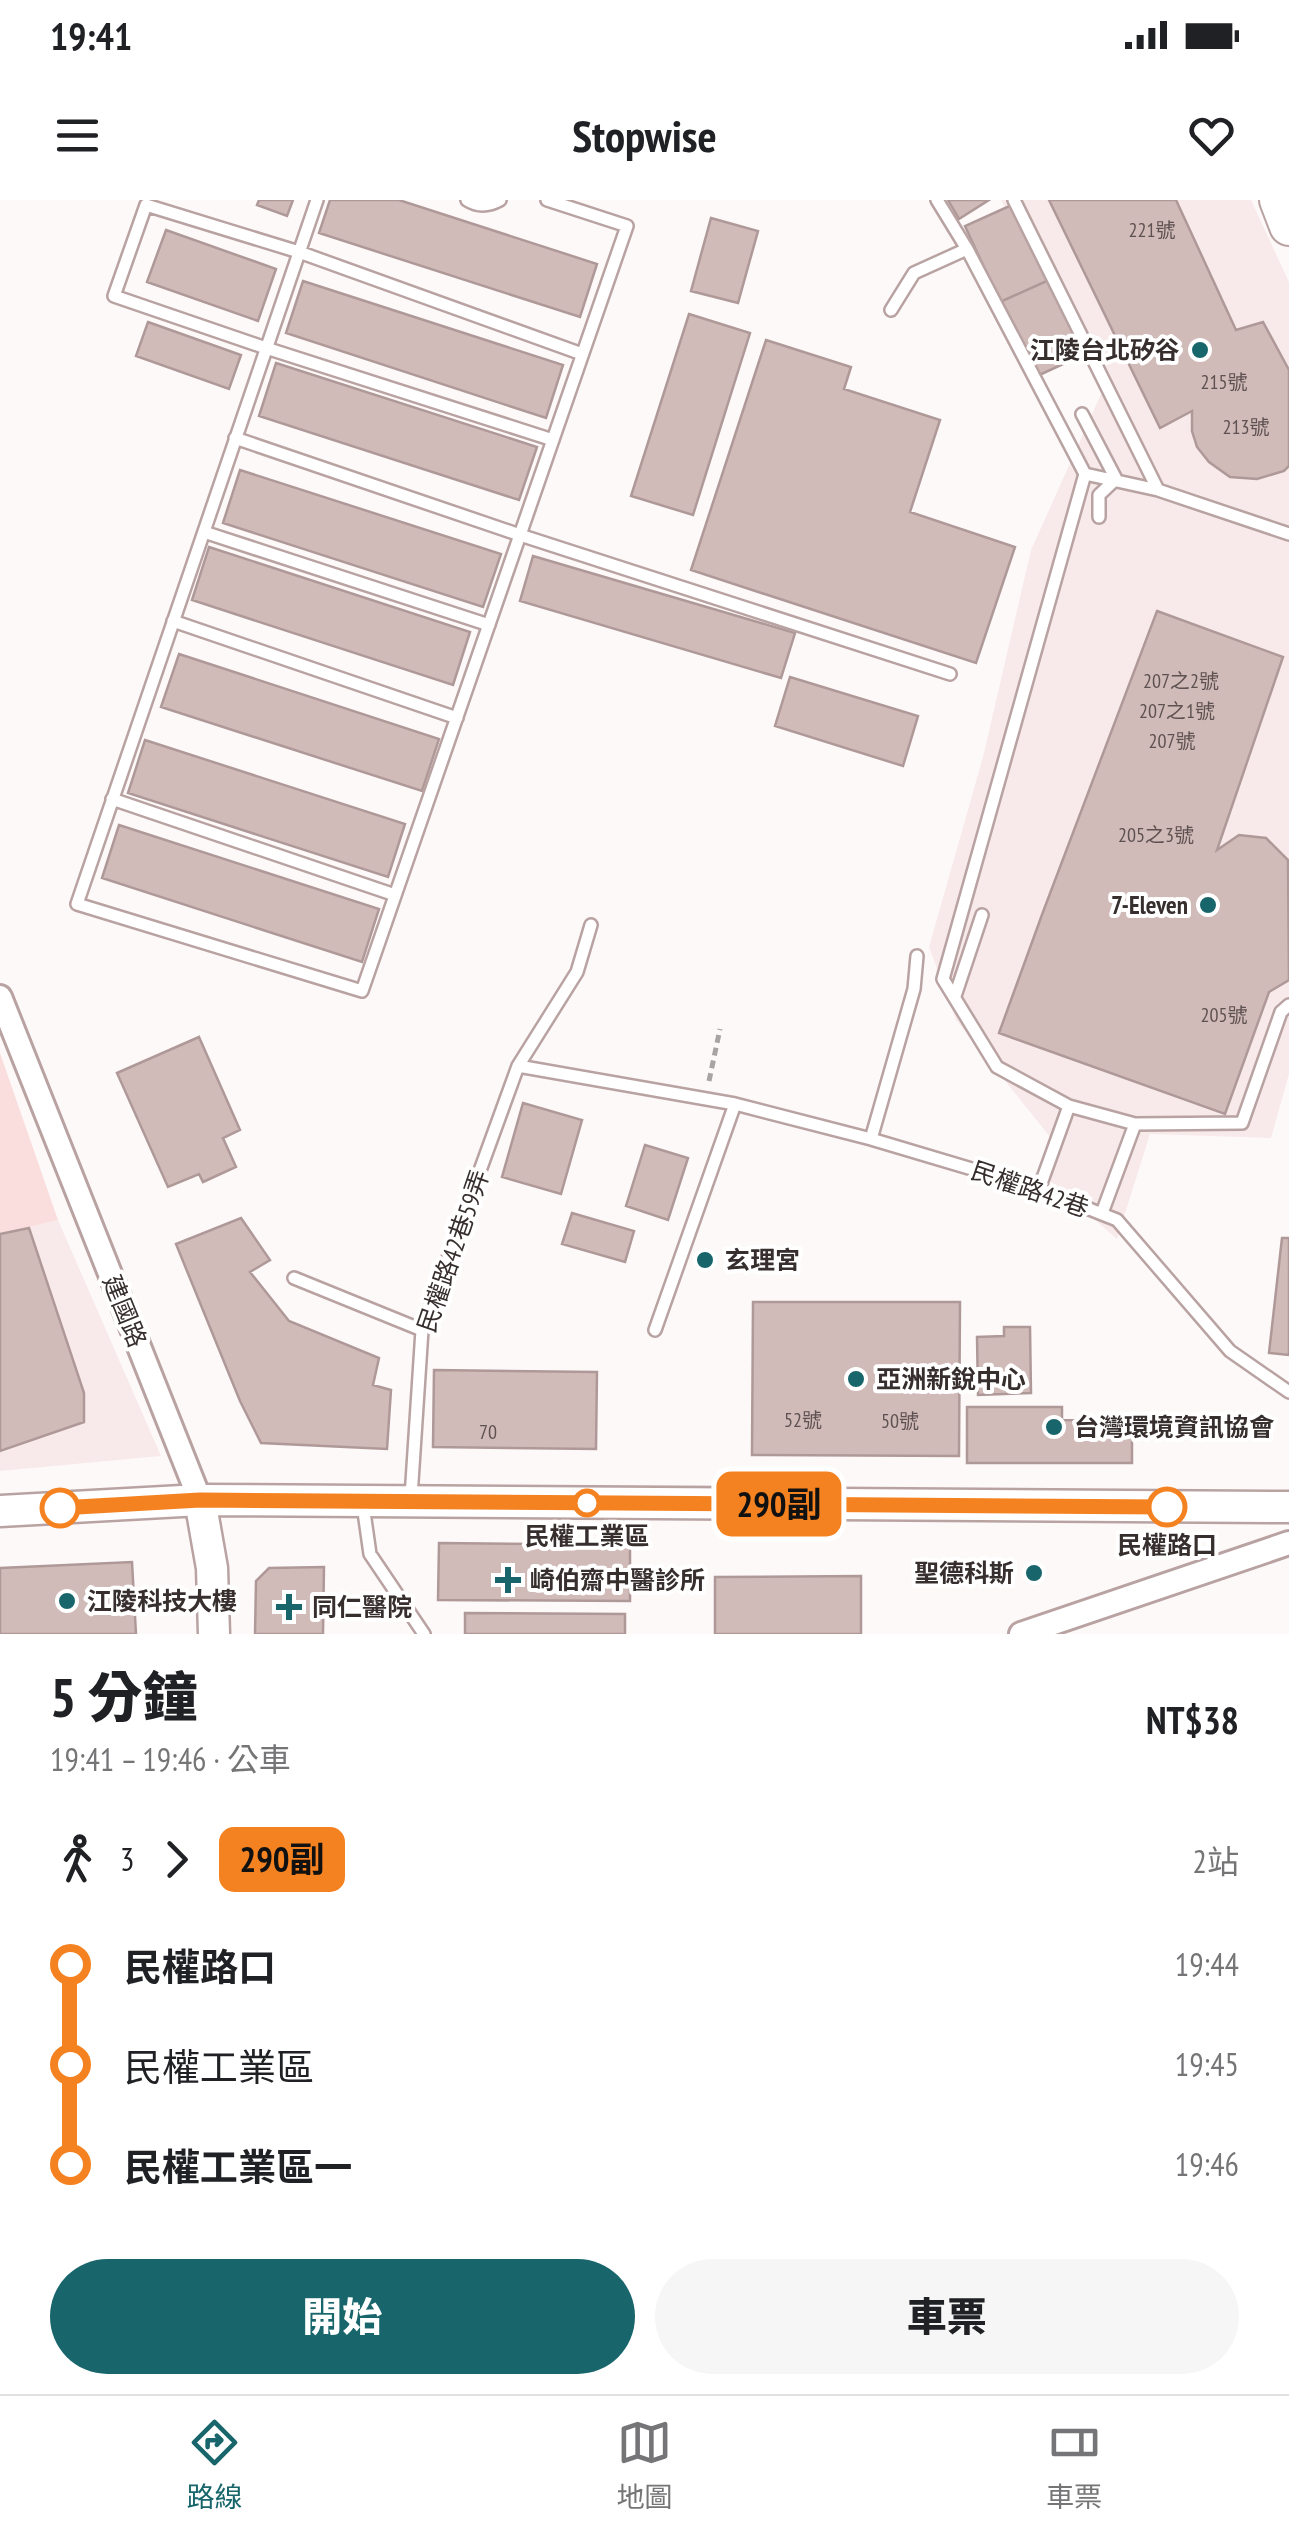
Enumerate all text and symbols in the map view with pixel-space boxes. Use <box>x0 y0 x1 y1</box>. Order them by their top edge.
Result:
text: 19:41 <box>50 11 132 60</box>
text: Stopwise <box>572 106 717 164</box>
icon: menu <box>50 108 105 163</box>
icon: heart <box>1184 108 1239 163</box>
house number: 221號 <box>1129 217 1176 243</box>
place label: 江陵台北矽谷 <box>1030 334 1180 366</box>
marker: 江陵台北矽谷 <box>1189 339 1211 361</box>
house number: 215號 <box>1201 369 1248 395</box>
house number: 213號 <box>1223 414 1270 440</box>
house number: 207之2號 <box>1143 668 1219 694</box>
house number: 207之1號 <box>1139 698 1215 724</box>
house number: 207號 <box>1149 728 1196 754</box>
house number: 205之3號 <box>1118 822 1194 848</box>
place label: 7-Eleven <box>1111 889 1188 921</box>
marker: 7-Eleven <box>1197 894 1219 916</box>
house number: 205號 <box>1201 1002 1248 1028</box>
street label: 民權路42巷 <box>967 1154 1093 1224</box>
street label: 民權路42巷59弄 <box>410 1165 496 1337</box>
place label: 玄理宮 <box>725 1244 800 1276</box>
marker: 玄理宮 <box>694 1249 716 1271</box>
street label: 建國路 <box>96 1270 154 1352</box>
place label: 亞洲新銳中心 <box>876 1363 1026 1395</box>
marker: 亞洲新銳中心 <box>845 1368 867 1390</box>
house number: 52號 <box>784 1407 822 1433</box>
house number: 50號 <box>881 1408 919 1434</box>
place label: 台灣環境資訊協會 <box>1074 1411 1275 1443</box>
marker: 台灣環境資訊協會 <box>1043 1416 1065 1438</box>
house number: 70 <box>479 1419 497 1445</box>
line badge: 290副 <box>709 1472 849 1536</box>
text: 290副 <box>736 1481 822 1527</box>
marker: 民權路口 <box>1148 1488 1186 1526</box>
unlabelled marker <box>41 1489 79 1527</box>
marker: 民權工業區 <box>574 1490 600 1516</box>
place label: 民權工業區 <box>524 1520 650 1552</box>
place label: 民權路口 <box>1117 1529 1217 1561</box>
place label: 聖德科斯 <box>914 1557 1014 1589</box>
marker: 聖德科斯 <box>1023 1562 1045 1584</box>
place label: 崎伯齋中醫診所 <box>530 1564 705 1596</box>
marker: 崎伯齋中醫診所 <box>495 1567 521 1593</box>
place label: 江陵科技大樓 <box>87 1585 237 1617</box>
marker: 江陵科技大樓 <box>56 1590 78 1612</box>
place label: 同仁醫院 <box>312 1591 412 1623</box>
marker: 同仁醫院 <box>276 1594 302 1620</box>
text: 5 分鐘 <box>50 1661 198 1732</box>
text: NT$38 <box>1146 1695 1239 1744</box>
text: 19:41 – 19:46 · 公車 <box>50 1738 291 1780</box>
icon: walk <box>50 1832 105 1887</box>
icon: forward <box>149 1832 204 1887</box>
text: 290副 <box>239 1836 325 1882</box>
text: 3 <box>120 1838 134 1880</box>
text: 2站 <box>1193 1840 1239 1882</box>
text: 民權路口 <box>124 1942 276 1991</box>
text: 19:44 <box>1175 1943 1239 1985</box>
text: 民權工業區 <box>124 2042 314 2091</box>
text: 19:45 <box>1175 2043 1239 2085</box>
text: 民權工業區一 <box>124 2142 352 2191</box>
text: 19:46 <box>1175 2143 1239 2185</box>
button: 開始 <box>50 2259 635 2374</box>
button: 車票 <box>655 2259 1239 2374</box>
tab: 路線 <box>187 2415 243 2515</box>
tab: 地圖 <box>616 2415 672 2515</box>
tab: 車票 <box>1046 2415 1102 2515</box>

